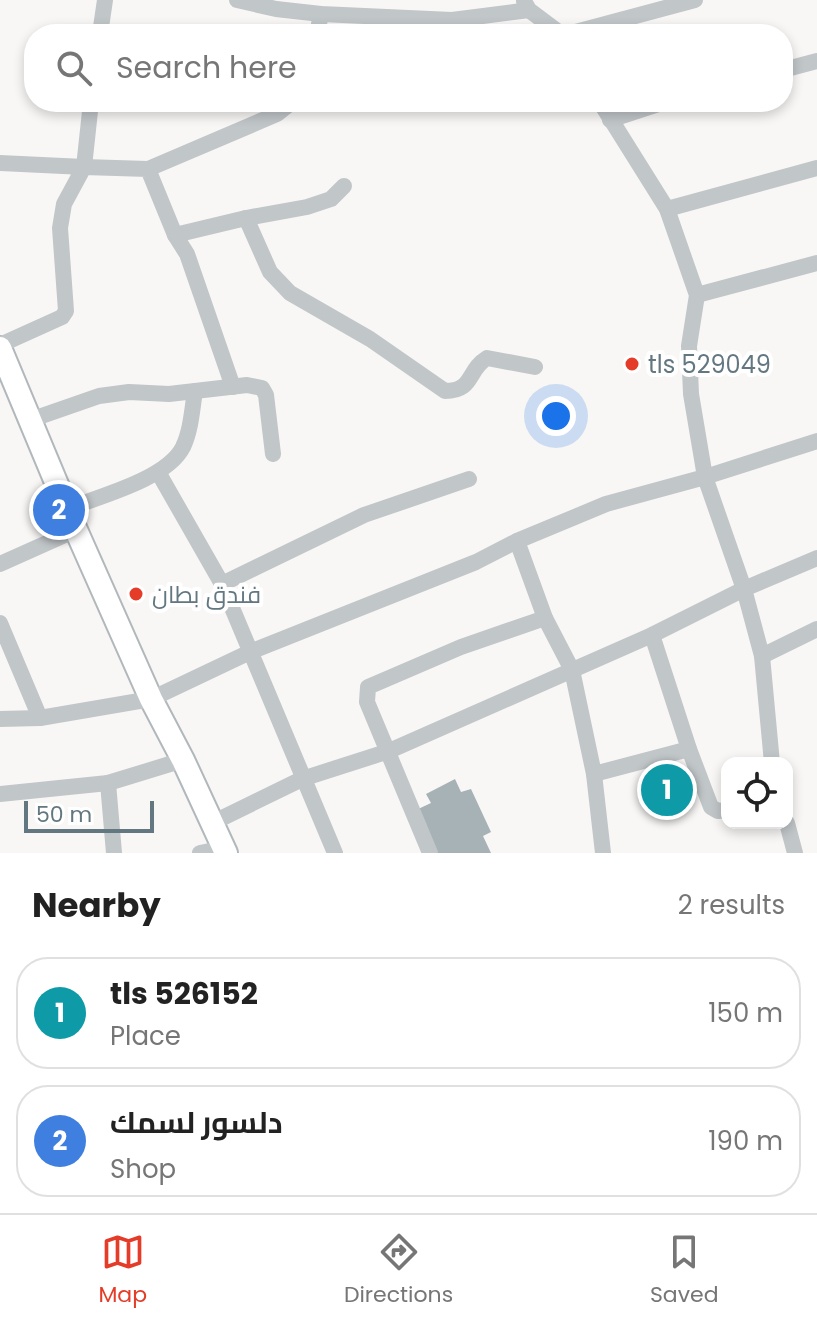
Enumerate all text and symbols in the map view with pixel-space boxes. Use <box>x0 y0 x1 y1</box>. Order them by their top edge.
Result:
search box <box>24 24 793 112</box>
icon: search <box>52 46 96 90</box>
text: Search here <box>116 46 297 89</box>
place label: tls 529049 <box>648 348 771 381</box>
marker: tls 529049 <box>623 355 641 373</box>
your location <box>536 396 576 436</box>
pin: 2 <box>33 480 85 540</box>
place label: فندق بطان <box>152 578 261 611</box>
marker: فندق بطان <box>127 585 145 603</box>
map controls <box>721 757 793 829</box>
button: locate <box>721 757 793 829</box>
pin: 1 <box>641 760 693 820</box>
scale bar <box>24 797 154 833</box>
text: 50 m <box>36 799 92 830</box>
text: Nearby <box>32 881 161 929</box>
text: 2 results <box>678 887 785 923</box>
text: tls 526152 <box>110 972 258 1015</box>
text: 1 <box>55 995 65 1031</box>
text: 150 m <box>708 995 783 1031</box>
text: Place <box>110 1018 181 1054</box>
text: دلسور لسمك <box>110 1101 283 1144</box>
text: 2 <box>53 1123 67 1159</box>
text: 190 m <box>708 1123 783 1159</box>
text: Shop <box>110 1151 176 1187</box>
tab: Map <box>98 1230 147 1311</box>
tab: Directions <box>344 1230 453 1311</box>
tab: Saved <box>650 1230 719 1311</box>

